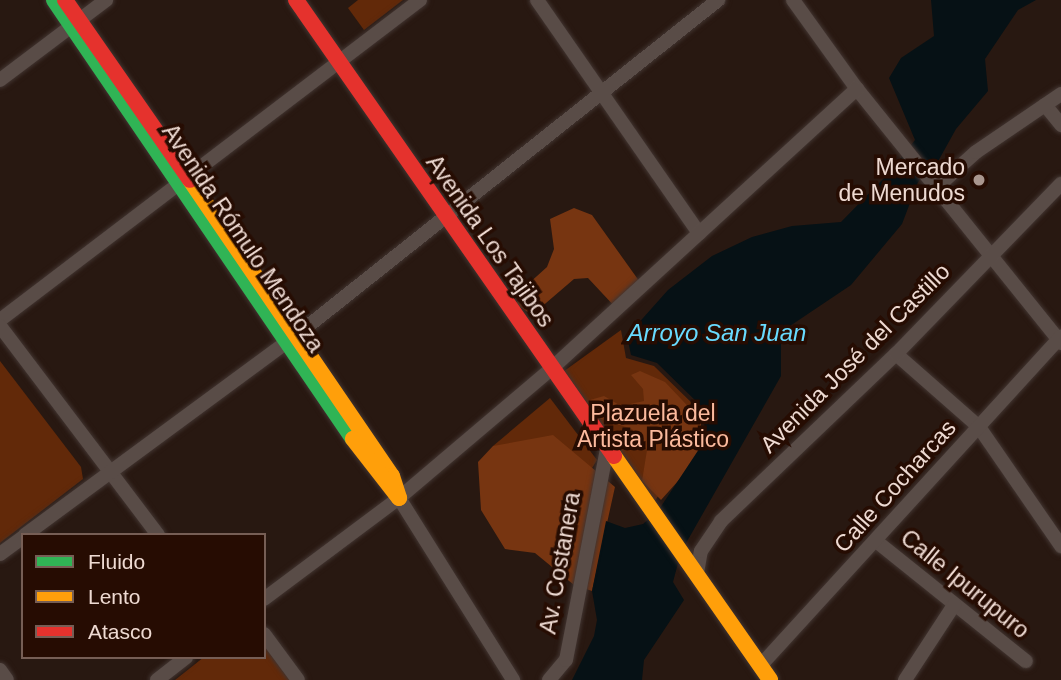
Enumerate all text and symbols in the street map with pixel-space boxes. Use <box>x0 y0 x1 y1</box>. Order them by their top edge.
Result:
street label: Avenida Rómulo Mendoza <box>156 119 330 357</box>
street label: Avenida Los Tajibos <box>420 149 560 333</box>
place label: Mercado de Menudos <box>838 153 965 207</box>
marker: Mercado de Menudos <box>971 172 987 188</box>
street label: Avenida José del Castillo <box>755 258 955 458</box>
water label: Arroyo San Juan <box>628 319 806 347</box>
park label: Plazuela del Artista Plástico <box>577 399 729 453</box>
street label: Calle Cocharcas <box>828 414 962 558</box>
street label: Av. Costanera <box>534 490 586 636</box>
street label: Calle Ipurupuro <box>895 524 1035 644</box>
legend <box>21 533 266 659</box>
text: Fluido <box>88 550 145 573</box>
text: Lento <box>88 585 141 608</box>
text: Atasco <box>88 620 152 643</box>

